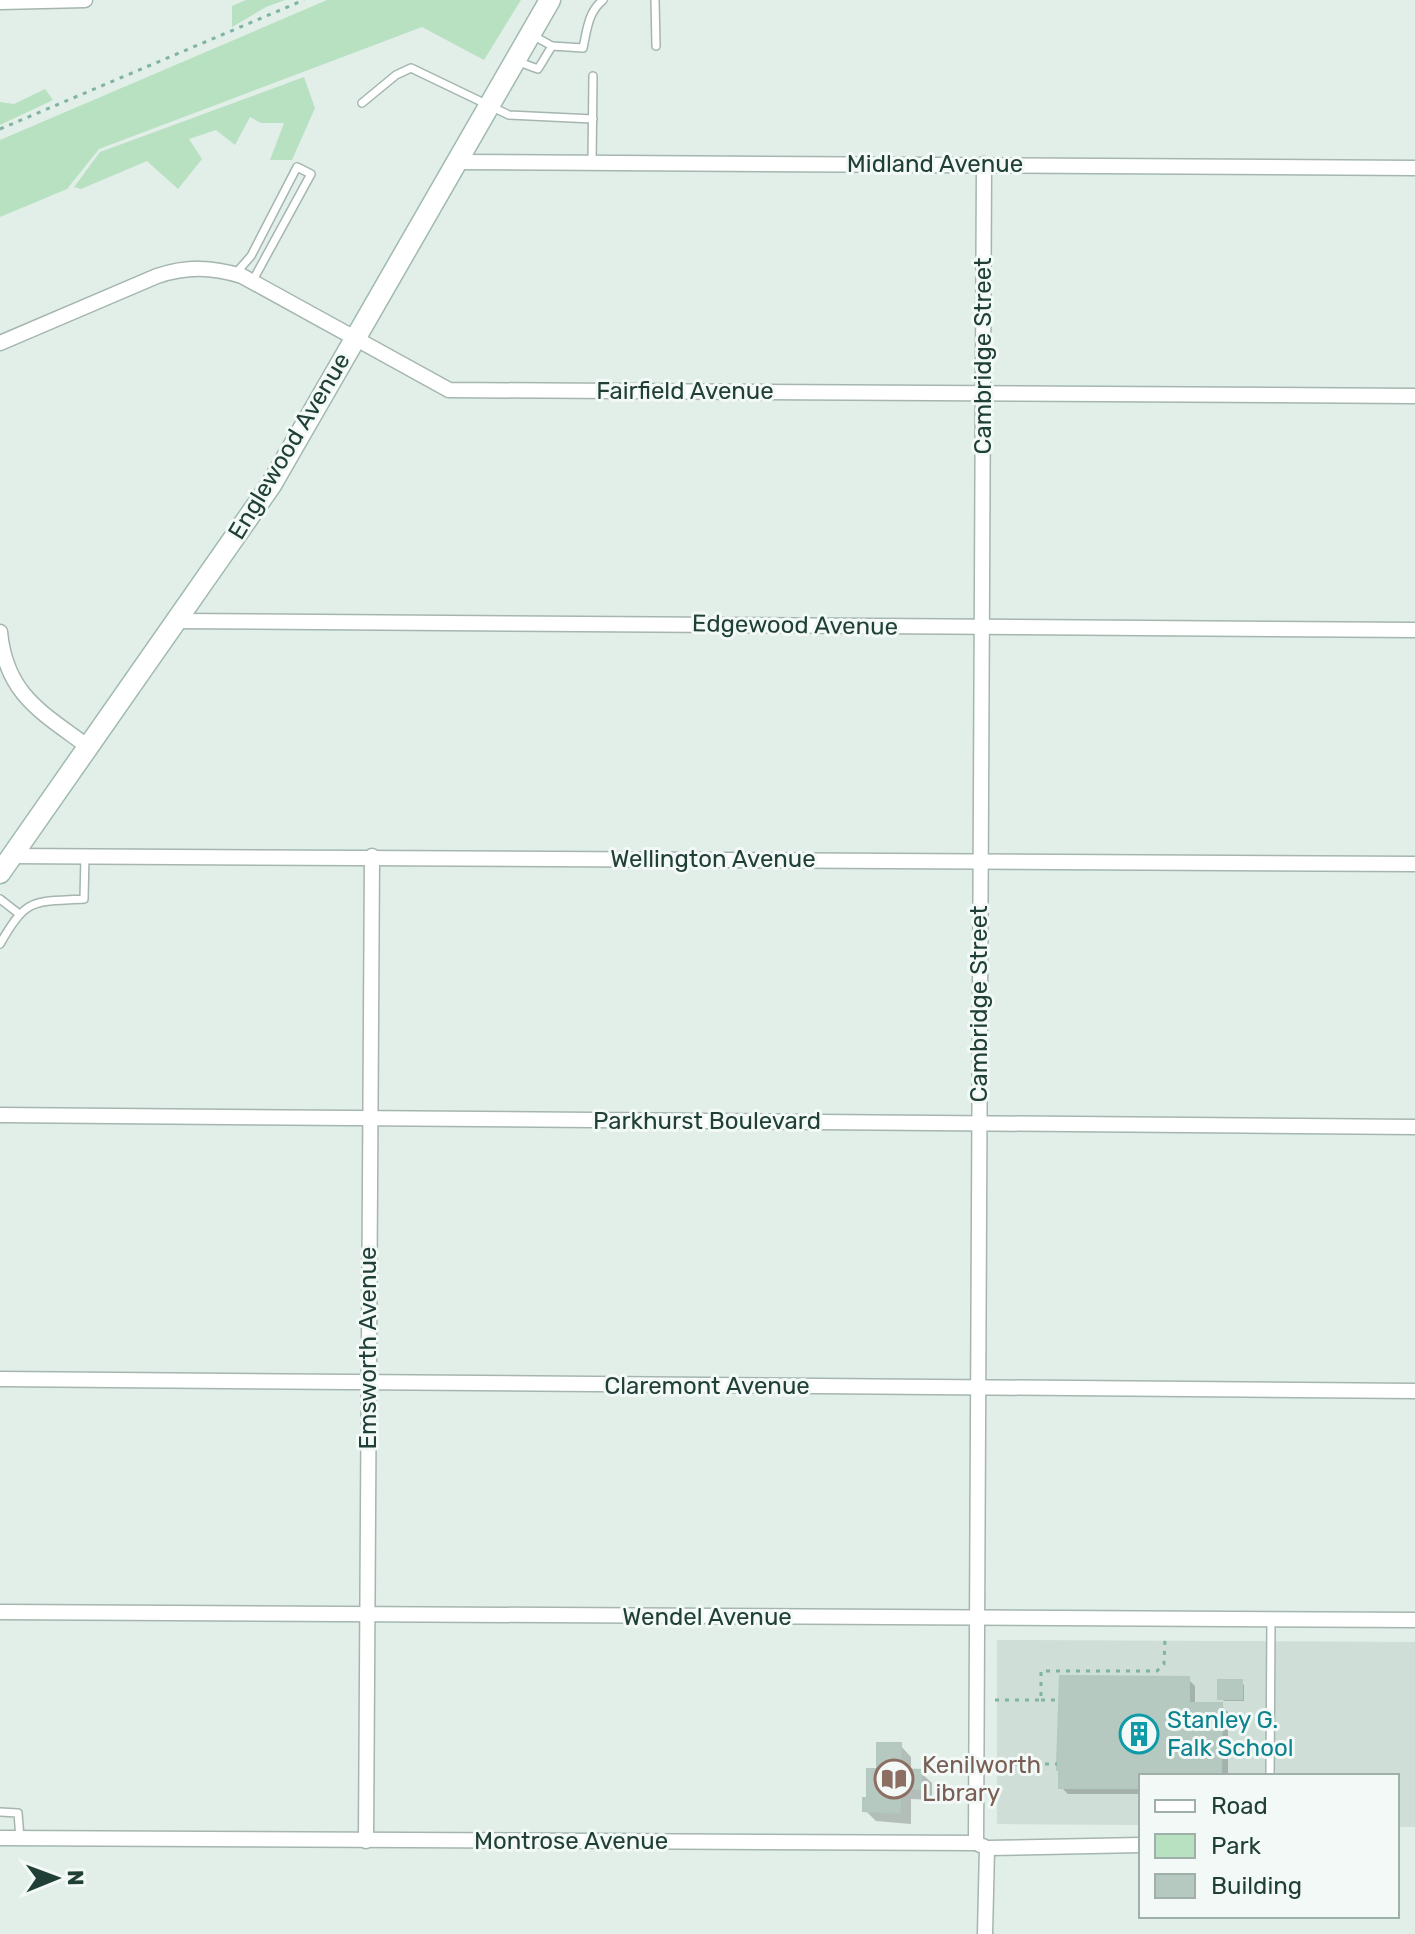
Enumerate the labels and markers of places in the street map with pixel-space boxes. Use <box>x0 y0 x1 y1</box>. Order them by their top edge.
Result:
place label: Stanley G. Falk School <box>1167 1706 1294 1762</box>
building icon: Stanley G. Falk School <box>1118 1713 1160 1755</box>
place label: Kenilworth Library <box>922 1751 1041 1807</box>
library icon: Kenilworth Library <box>873 1758 915 1800</box>

